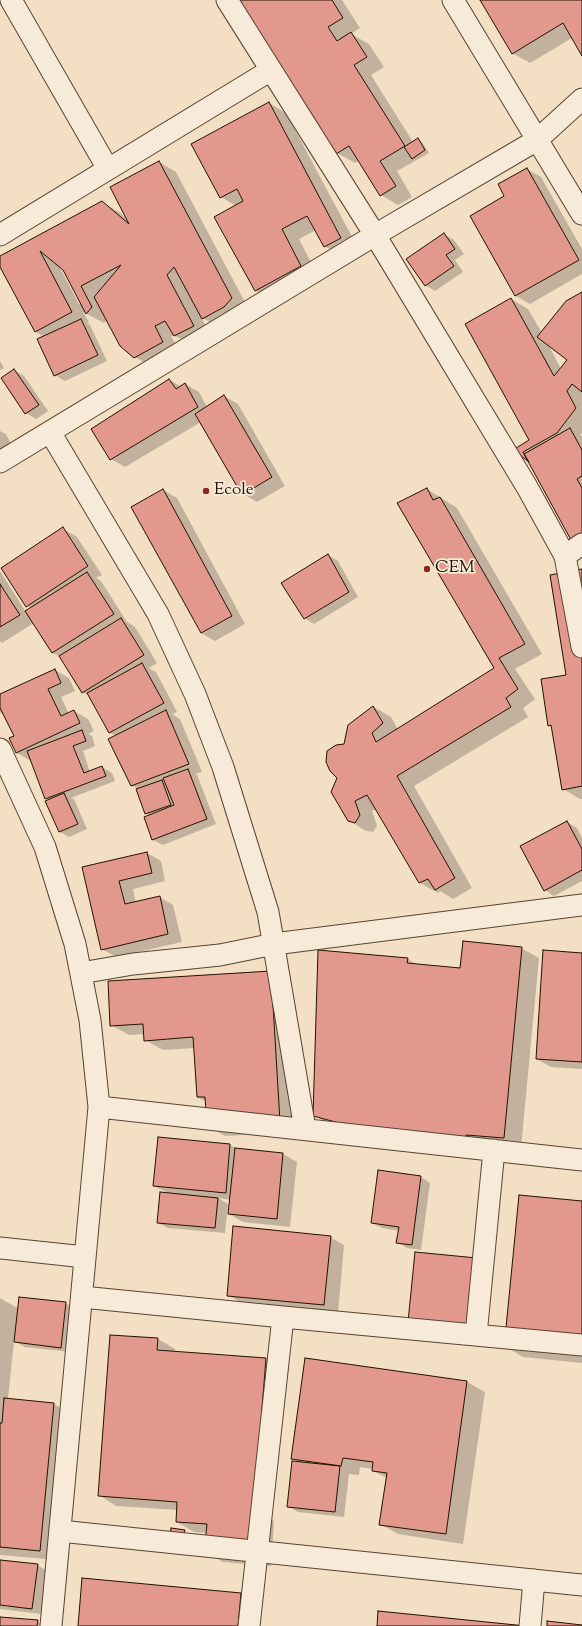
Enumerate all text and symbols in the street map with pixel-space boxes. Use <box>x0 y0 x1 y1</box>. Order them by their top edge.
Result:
place label: Ecole <box>214 481 254 501</box>
marker: Ecole <box>201 486 211 496</box>
place label: CEM <box>435 559 475 579</box>
marker: CEM <box>422 564 432 574</box>

